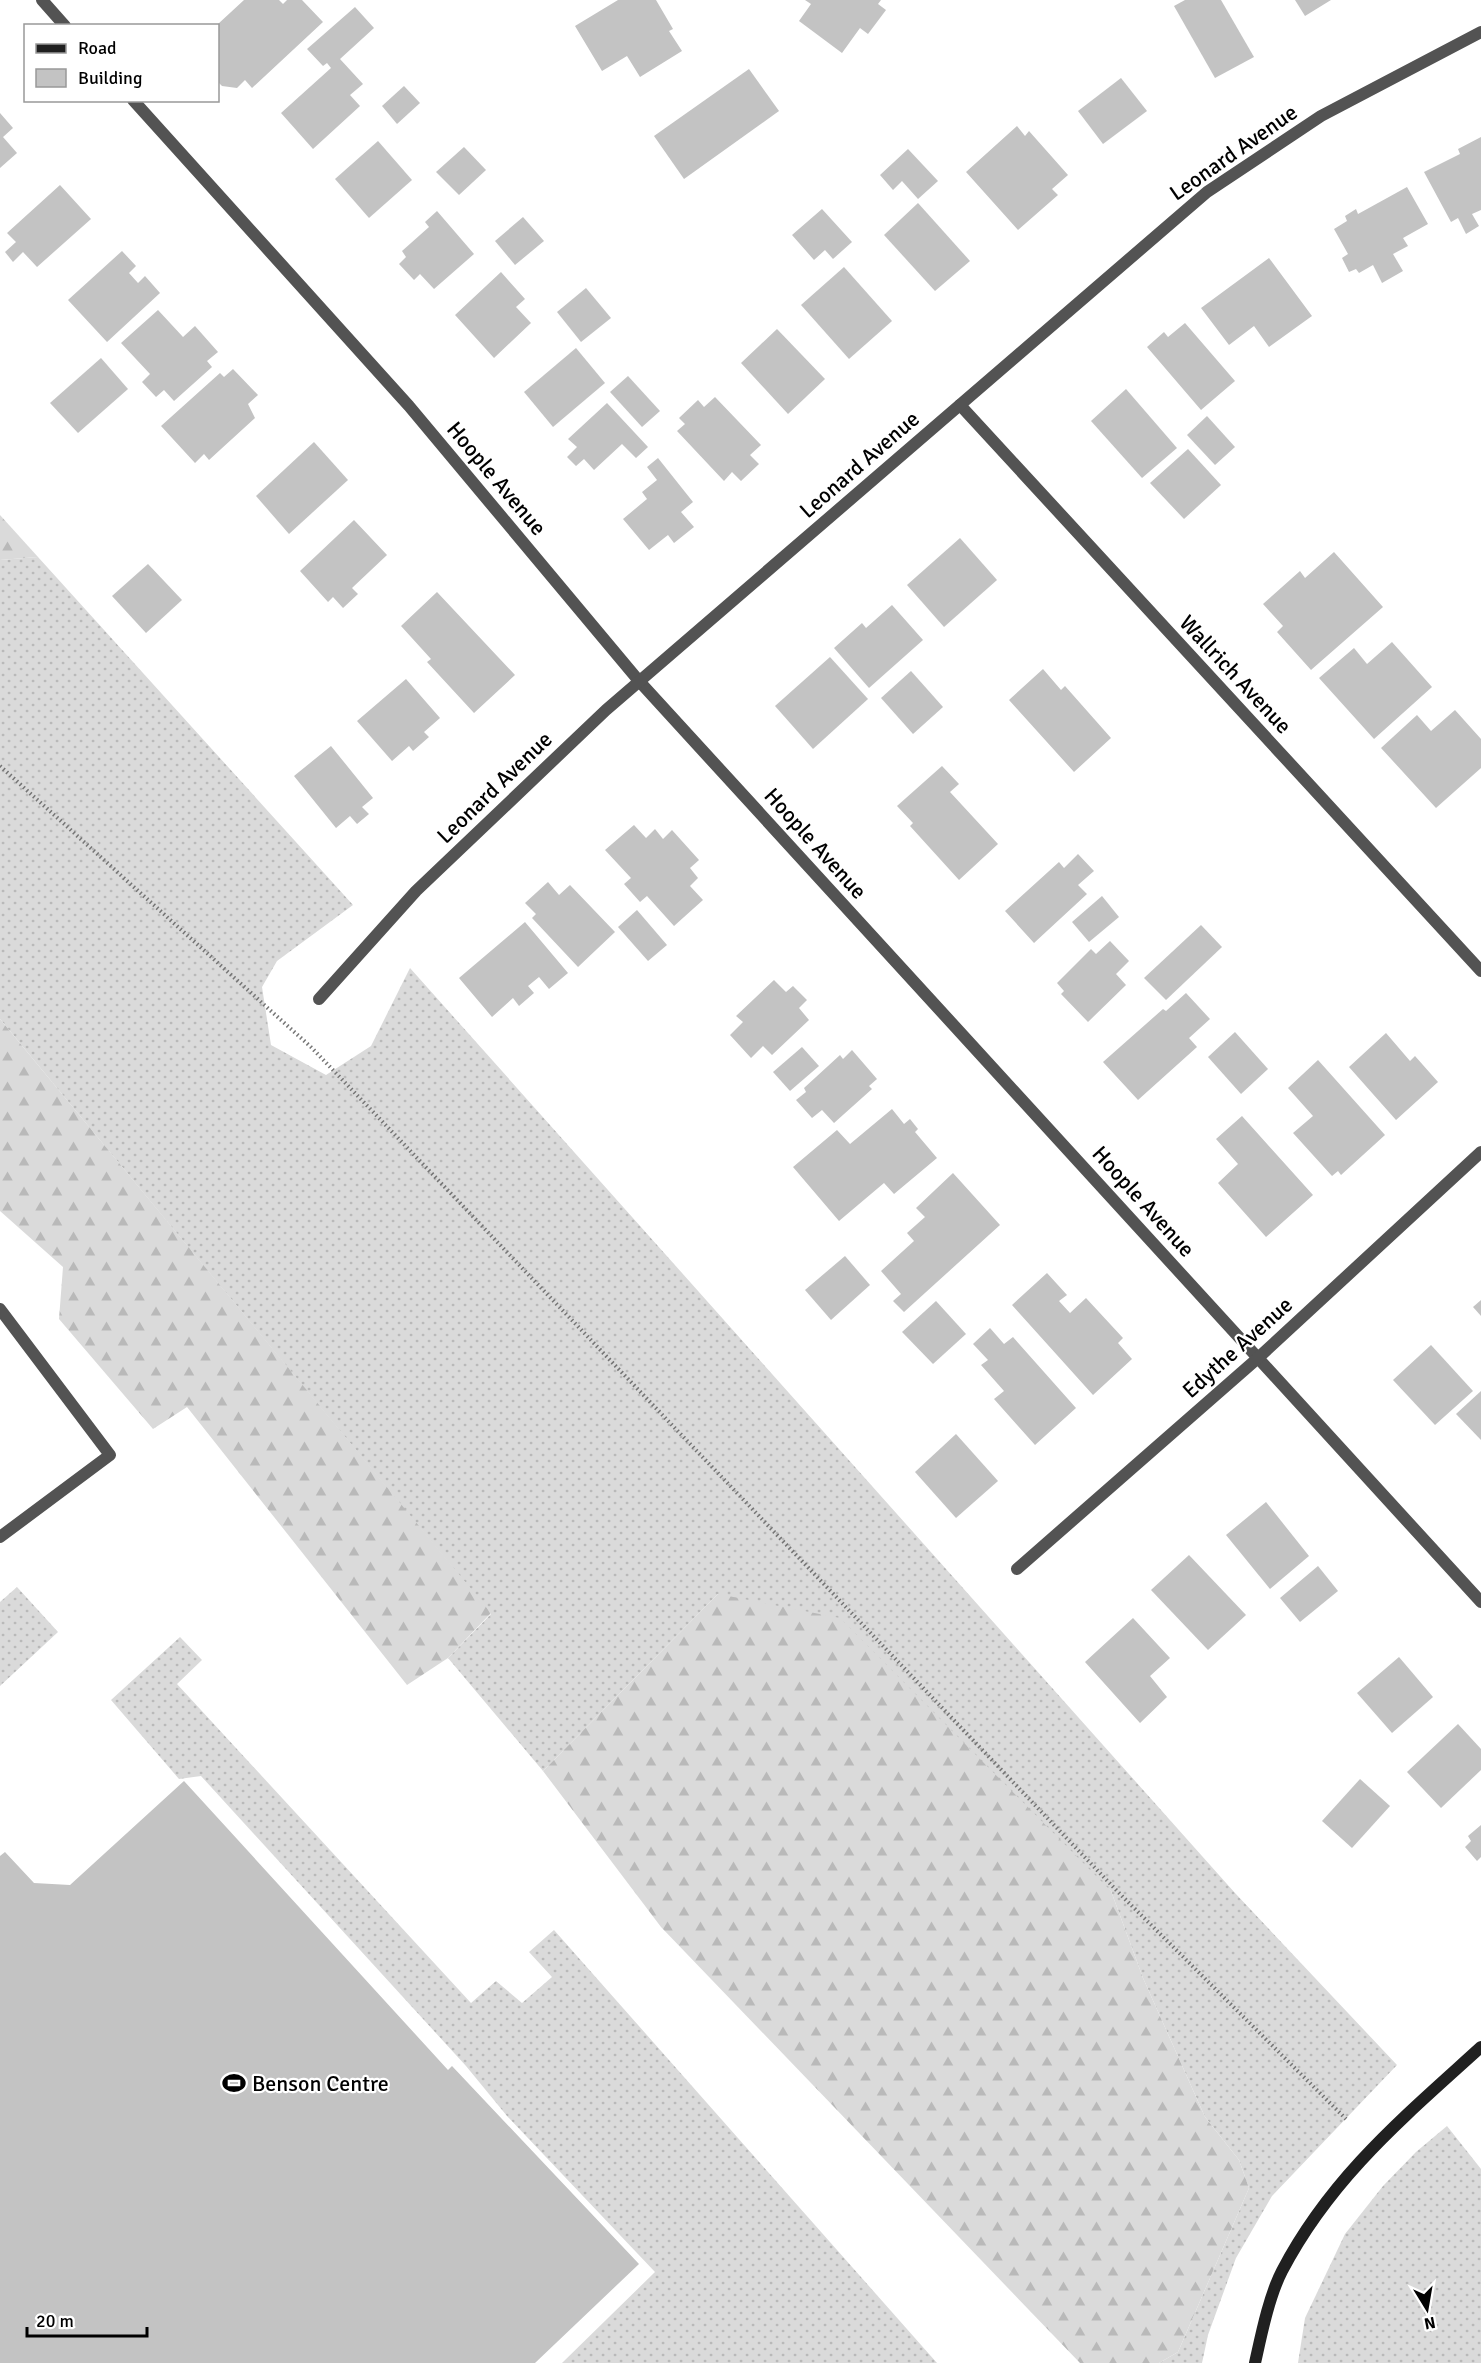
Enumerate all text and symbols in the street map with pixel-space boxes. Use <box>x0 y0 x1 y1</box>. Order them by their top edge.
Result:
legend <box>24 24 219 102</box>
text: Road <box>78 37 117 59</box>
text: Building <box>78 67 142 89</box>
street label: Leonard Avenue <box>1164 98 1302 206</box>
street label: Leonard Avenue <box>794 405 925 524</box>
street label: Hoople Avenue <box>441 416 552 541</box>
street label: Wallrich Avenue <box>1174 609 1297 739</box>
street label: Leonard Avenue <box>431 726 558 849</box>
street label: Hoople Avenue <box>759 782 873 904</box>
street label: Hoople Avenue <box>1087 1140 1201 1262</box>
street label: Edythe Avenue <box>1177 1291 1298 1404</box>
sports icon: Benson Centre <box>221 2070 247 2096</box>
place label: Benson Centre <box>252 2070 389 2097</box>
north arrow <box>1397 2279 1457 2339</box>
scale bar <box>27 2300 147 2338</box>
text: 20 m <box>36 2310 74 2332</box>
text: N <box>1422 2312 1437 2334</box>

